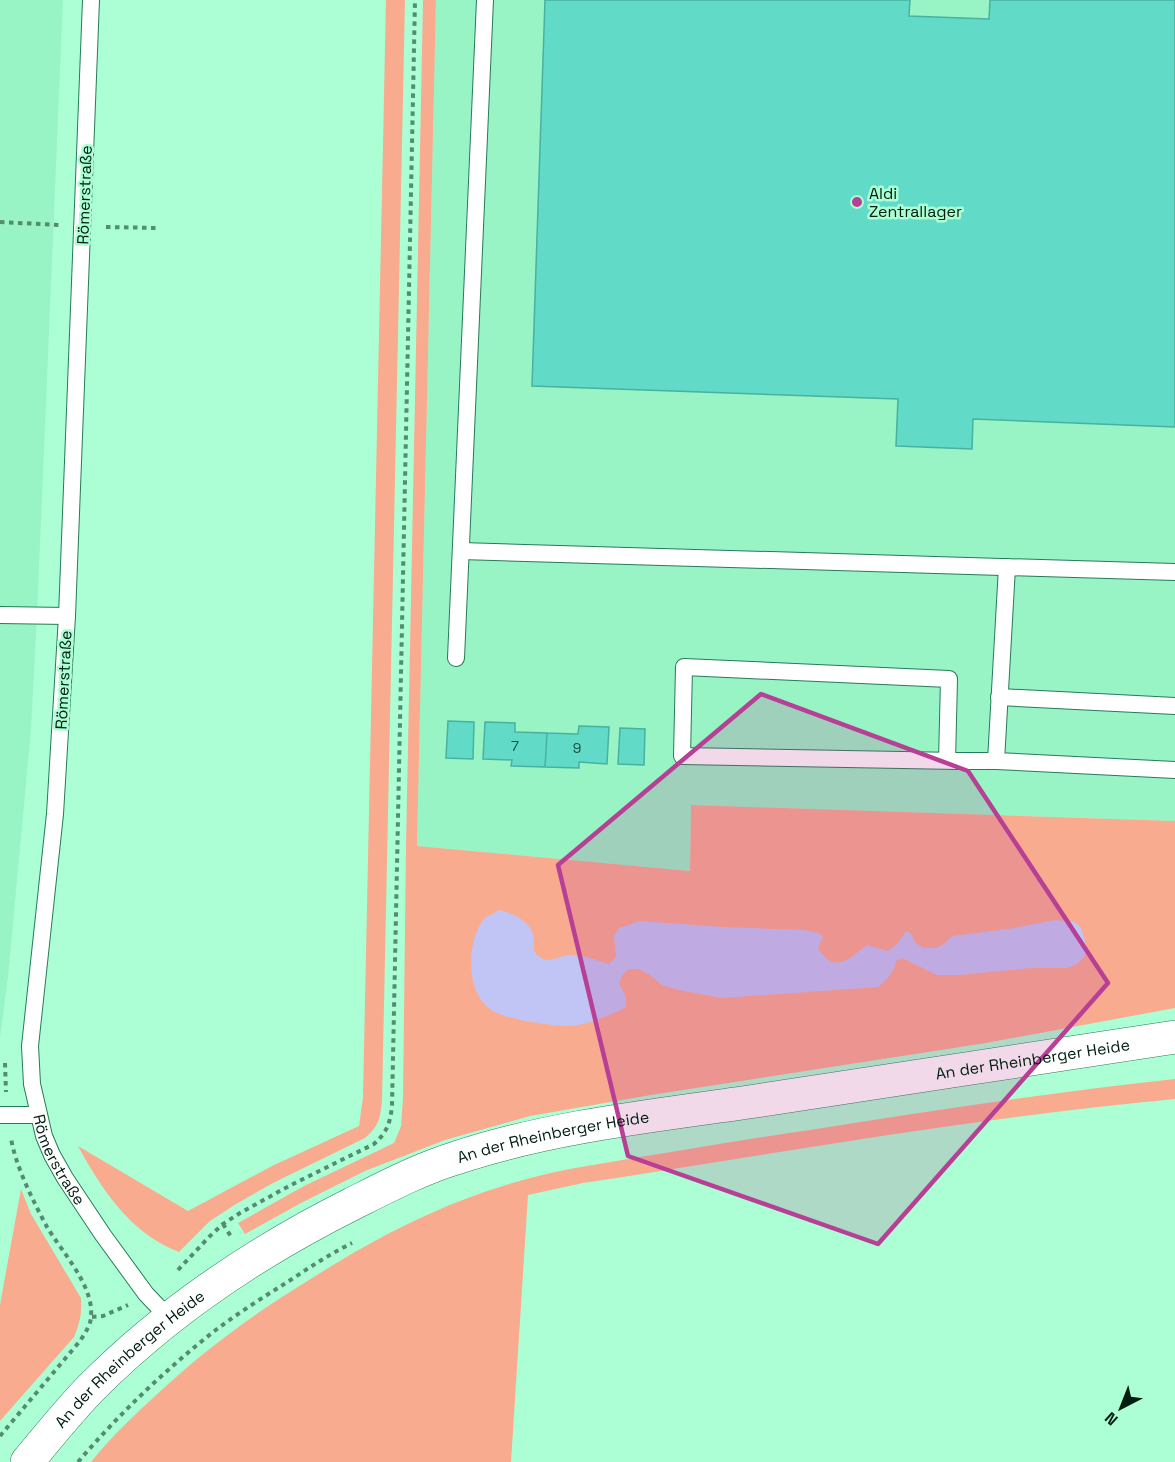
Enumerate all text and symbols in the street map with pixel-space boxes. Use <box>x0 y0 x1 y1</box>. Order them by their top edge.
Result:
street label: Römerstraße <box>72 145 97 245</box>
place label: Aldi Zentrallager <box>869 183 962 222</box>
marker: Aldi Zentrallager <box>850 195 864 209</box>
street label: Römerstraße <box>50 630 77 730</box>
house number: 7 <box>511 737 519 755</box>
house number: 9 <box>573 739 581 757</box>
street label: An der Rheinberger Heide <box>934 1034 1131 1084</box>
street label: An der Rheinberger Heide <box>454 1106 651 1168</box>
street label: Römerstraße <box>28 1112 90 1209</box>
street label: An der Rheinberger Heide <box>50 1285 209 1432</box>
north arrow <box>1091 1378 1151 1438</box>
text: N <box>1100 1407 1122 1430</box>

